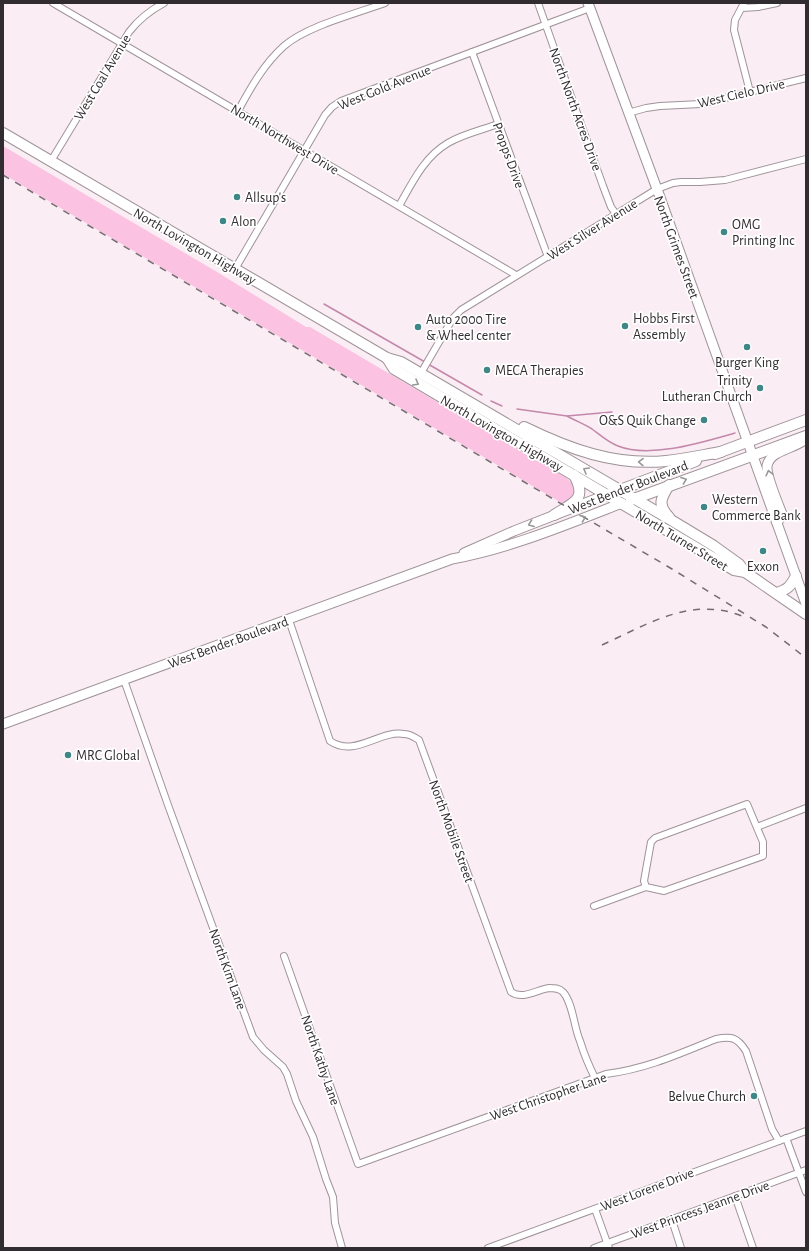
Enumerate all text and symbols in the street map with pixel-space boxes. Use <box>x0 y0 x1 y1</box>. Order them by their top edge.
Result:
street label: West Coal Avenue <box>72 32 134 123</box>
street label: North North Acres Drive <box>546 46 604 173</box>
street label: West Gold Avenue <box>336 63 433 113</box>
street label: West Cielo Drive <box>696 77 786 111</box>
street label: North Northwest Drive <box>228 102 341 178</box>
street label: Propps Drive <box>490 120 526 190</box>
place label: Allsup's <box>245 191 286 205</box>
marker: Allsup's <box>232 192 242 202</box>
street label: North Grimes Street <box>651 194 701 301</box>
street label: West Silver Avenue <box>545 196 640 263</box>
street label: North Lovington Highway <box>131 206 258 288</box>
place label: Alon <box>231 215 257 229</box>
marker: Alon <box>218 216 228 226</box>
place label: OMG Printing Inc <box>732 218 795 248</box>
marker: OMG Printing Inc <box>719 227 729 237</box>
place label: Hobbs First Assembly <box>633 312 695 342</box>
place label: Auto 2000 Tire & Wheel center <box>426 313 511 343</box>
marker: Hobbs First Assembly <box>620 321 630 331</box>
marker: Auto 2000 Tire & Wheel center <box>413 322 423 332</box>
marker: Burger King <box>742 342 752 352</box>
place label: Burger King <box>715 356 779 370</box>
place label: MECA Therapies <box>495 364 584 378</box>
marker: MECA Therapies <box>482 365 492 375</box>
place label: Trinity Lutheran Church <box>662 374 752 404</box>
one-way arrow <box>412 378 419 385</box>
marker: Trinity Lutheran Church <box>755 383 765 393</box>
street label: North Lovington Highway <box>438 393 565 475</box>
place label: O&S Quik Change <box>599 414 696 428</box>
marker: O&S Quik Change <box>699 415 709 425</box>
one-way arrow <box>638 458 644 466</box>
street label: West Bender Boulevard <box>567 459 690 517</box>
one-way arrow <box>583 468 590 475</box>
one-way arrow <box>765 470 773 476</box>
one-way arrow <box>681 476 688 484</box>
place label: Western Commerce Bank <box>712 493 801 523</box>
marker: Western Commerce Bank <box>699 502 709 512</box>
street label: North Turner Street <box>633 508 731 574</box>
one-way arrow <box>579 515 586 523</box>
one-way arrow <box>528 520 535 528</box>
marker: Exxon <box>758 546 768 556</box>
place label: Exxon <box>747 560 779 574</box>
street label: West Bender Boulevard <box>166 615 290 671</box>
place label: MRC Global <box>76 749 140 763</box>
marker: MRC Global <box>63 750 73 760</box>
street label: North Mobile Street <box>426 778 476 885</box>
street label: North Kim Lane <box>206 927 248 1012</box>
street label: North Kathy Lane <box>298 1014 342 1107</box>
street label: West Christopher Lane <box>488 1070 609 1124</box>
place label: Belvue Church <box>668 1090 746 1104</box>
marker: Belvue Church <box>749 1091 759 1101</box>
street label: West Lorene Drive <box>599 1166 696 1214</box>
street label: West Princess Jeanne Drive <box>629 1178 771 1241</box>

